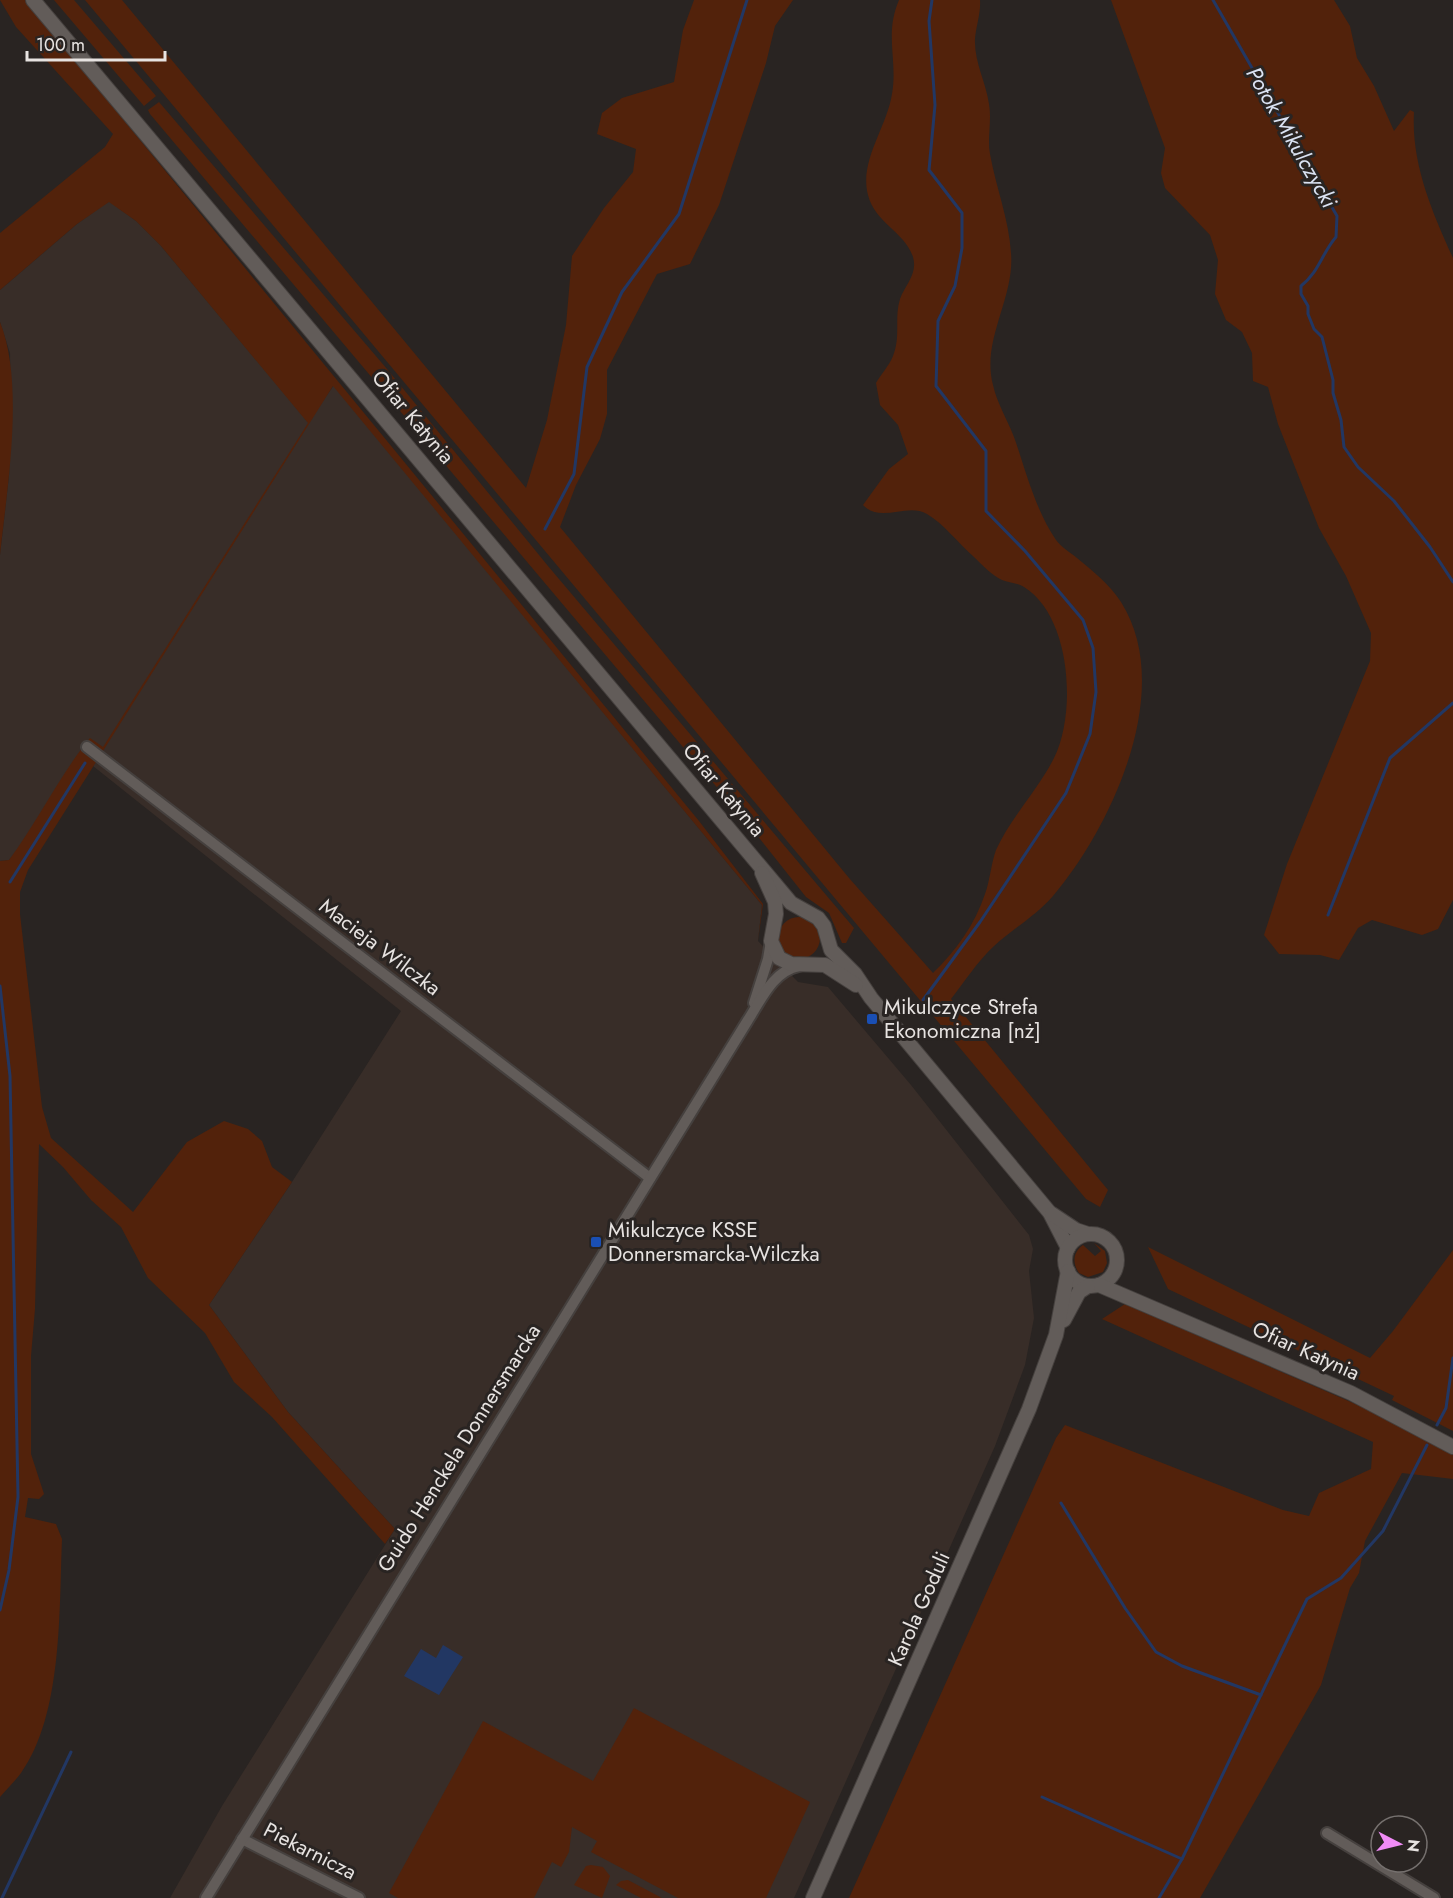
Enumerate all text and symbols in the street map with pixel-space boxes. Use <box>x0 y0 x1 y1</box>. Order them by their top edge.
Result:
scale bar <box>27 24 165 62</box>
text: 100 m <box>36 32 85 58</box>
water label: Potok Mikulczycki <box>1239 61 1346 214</box>
street label: Ofiar Katynia <box>365 364 461 470</box>
street label: Ofiar Katynia <box>676 737 772 843</box>
street label: Macieja Wilczka <box>313 891 447 1003</box>
place label: Mikulczyce Strefa Ekonomiczna [nż] <box>884 992 1041 1046</box>
marker: Mikulczyce Strefa Ekonomiczna [nż] <box>865 1012 879 1026</box>
place label: Mikulczyce KSSE Donnersmarcka-Wilczka <box>608 1215 820 1269</box>
marker: Mikulczyce KSSE Donnersmarcka-Wilczka <box>589 1235 603 1249</box>
street label: Ofiar Katynia <box>1248 1314 1364 1388</box>
street label: Guido Henckela Donnersmarcka <box>370 1318 548 1578</box>
street label: Karola Goduli <box>880 1547 958 1671</box>
north arrow <box>1369 1814 1429 1874</box>
street label: Piekarnicza <box>258 1815 362 1887</box>
text: N <box>1401 1838 1426 1853</box>

